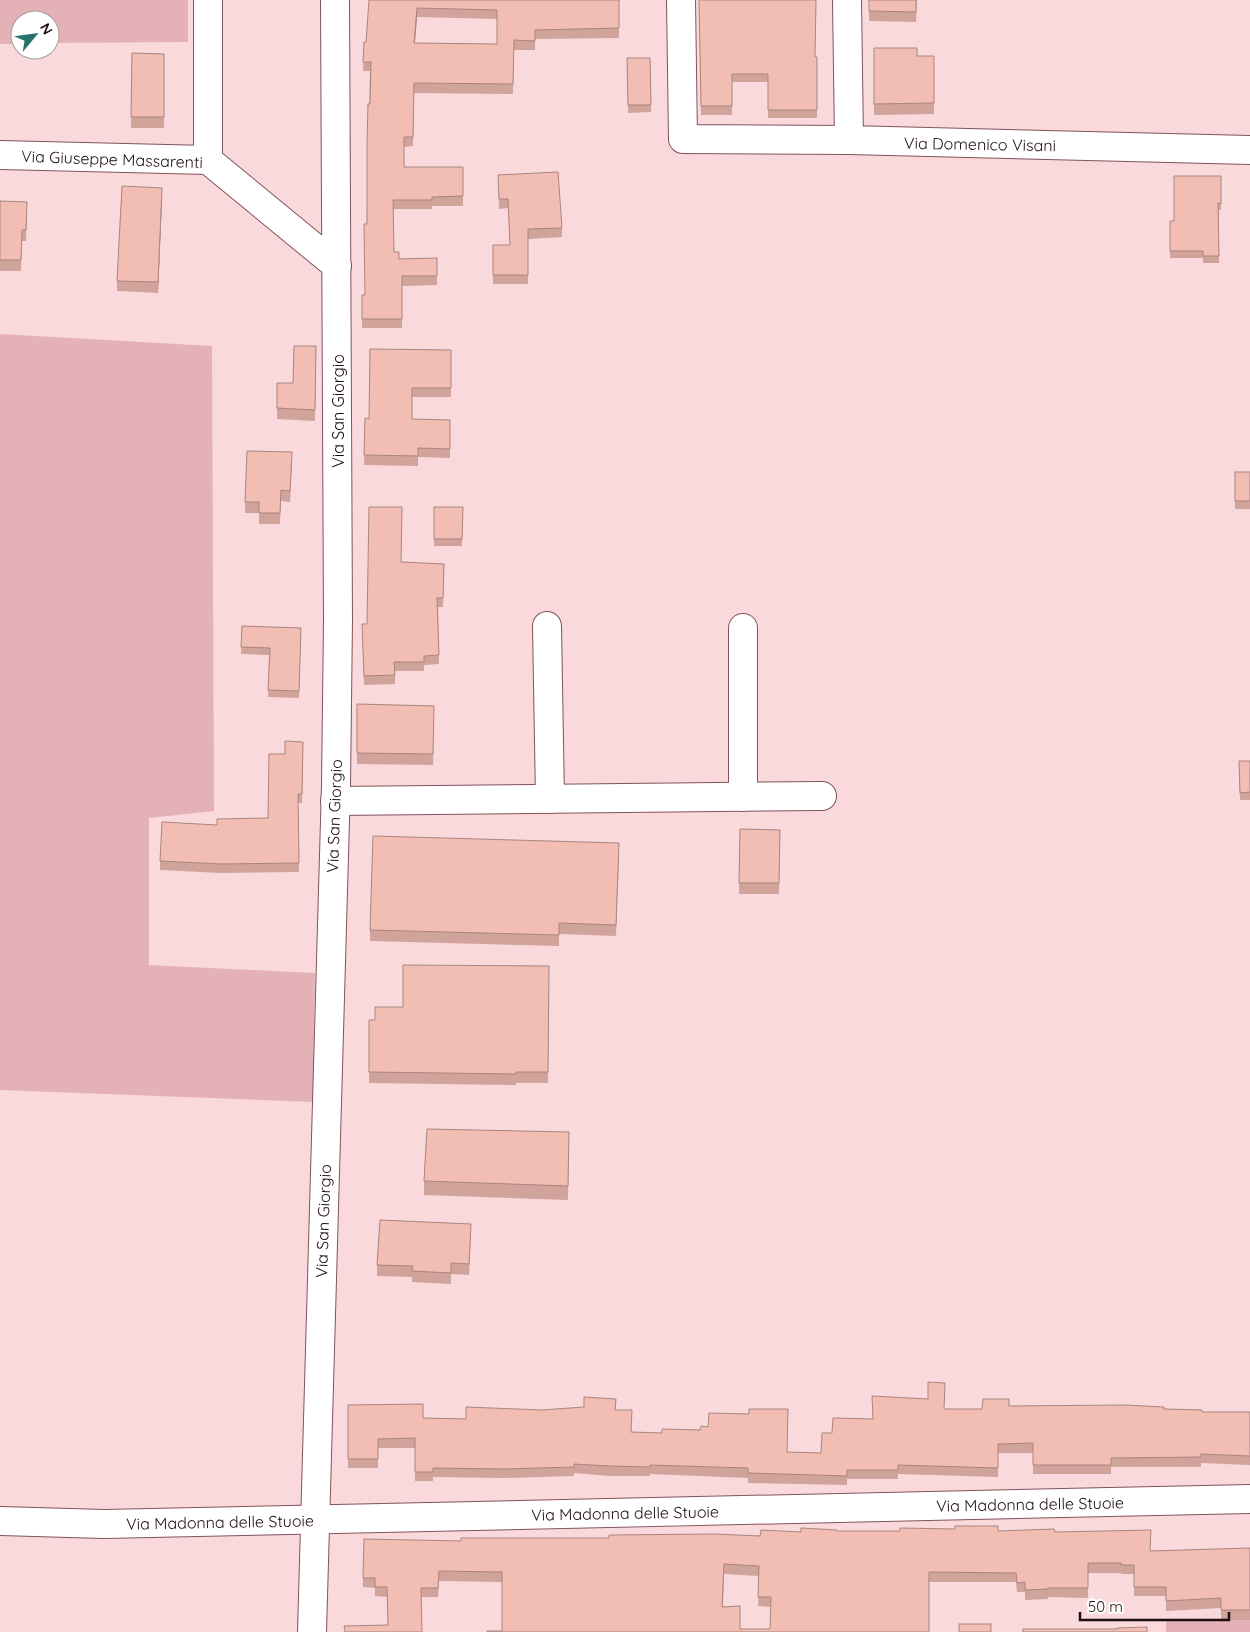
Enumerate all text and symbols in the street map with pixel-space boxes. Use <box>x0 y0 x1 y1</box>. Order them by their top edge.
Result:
north arrow <box>10 10 60 60</box>
text: N <box>36 20 57 38</box>
street label: Via Domenico Visani <box>904 133 1056 155</box>
street label: Via Giuseppe Massarenti <box>21 146 203 172</box>
street label: Via San Giorgio <box>328 354 348 468</box>
street label: Via San Giorgio <box>322 759 346 873</box>
street label: Via San Giorgio <box>311 1164 335 1278</box>
street label: Via Madonna delle Stuoie <box>936 1492 1124 1516</box>
street label: Via Madonna delle Stuoie <box>531 1501 719 1525</box>
street label: Via Madonna delle Stuoie <box>126 1510 314 1534</box>
scale bar <box>1080 1590 1229 1622</box>
text: 50 m <box>1088 1597 1123 1616</box>

